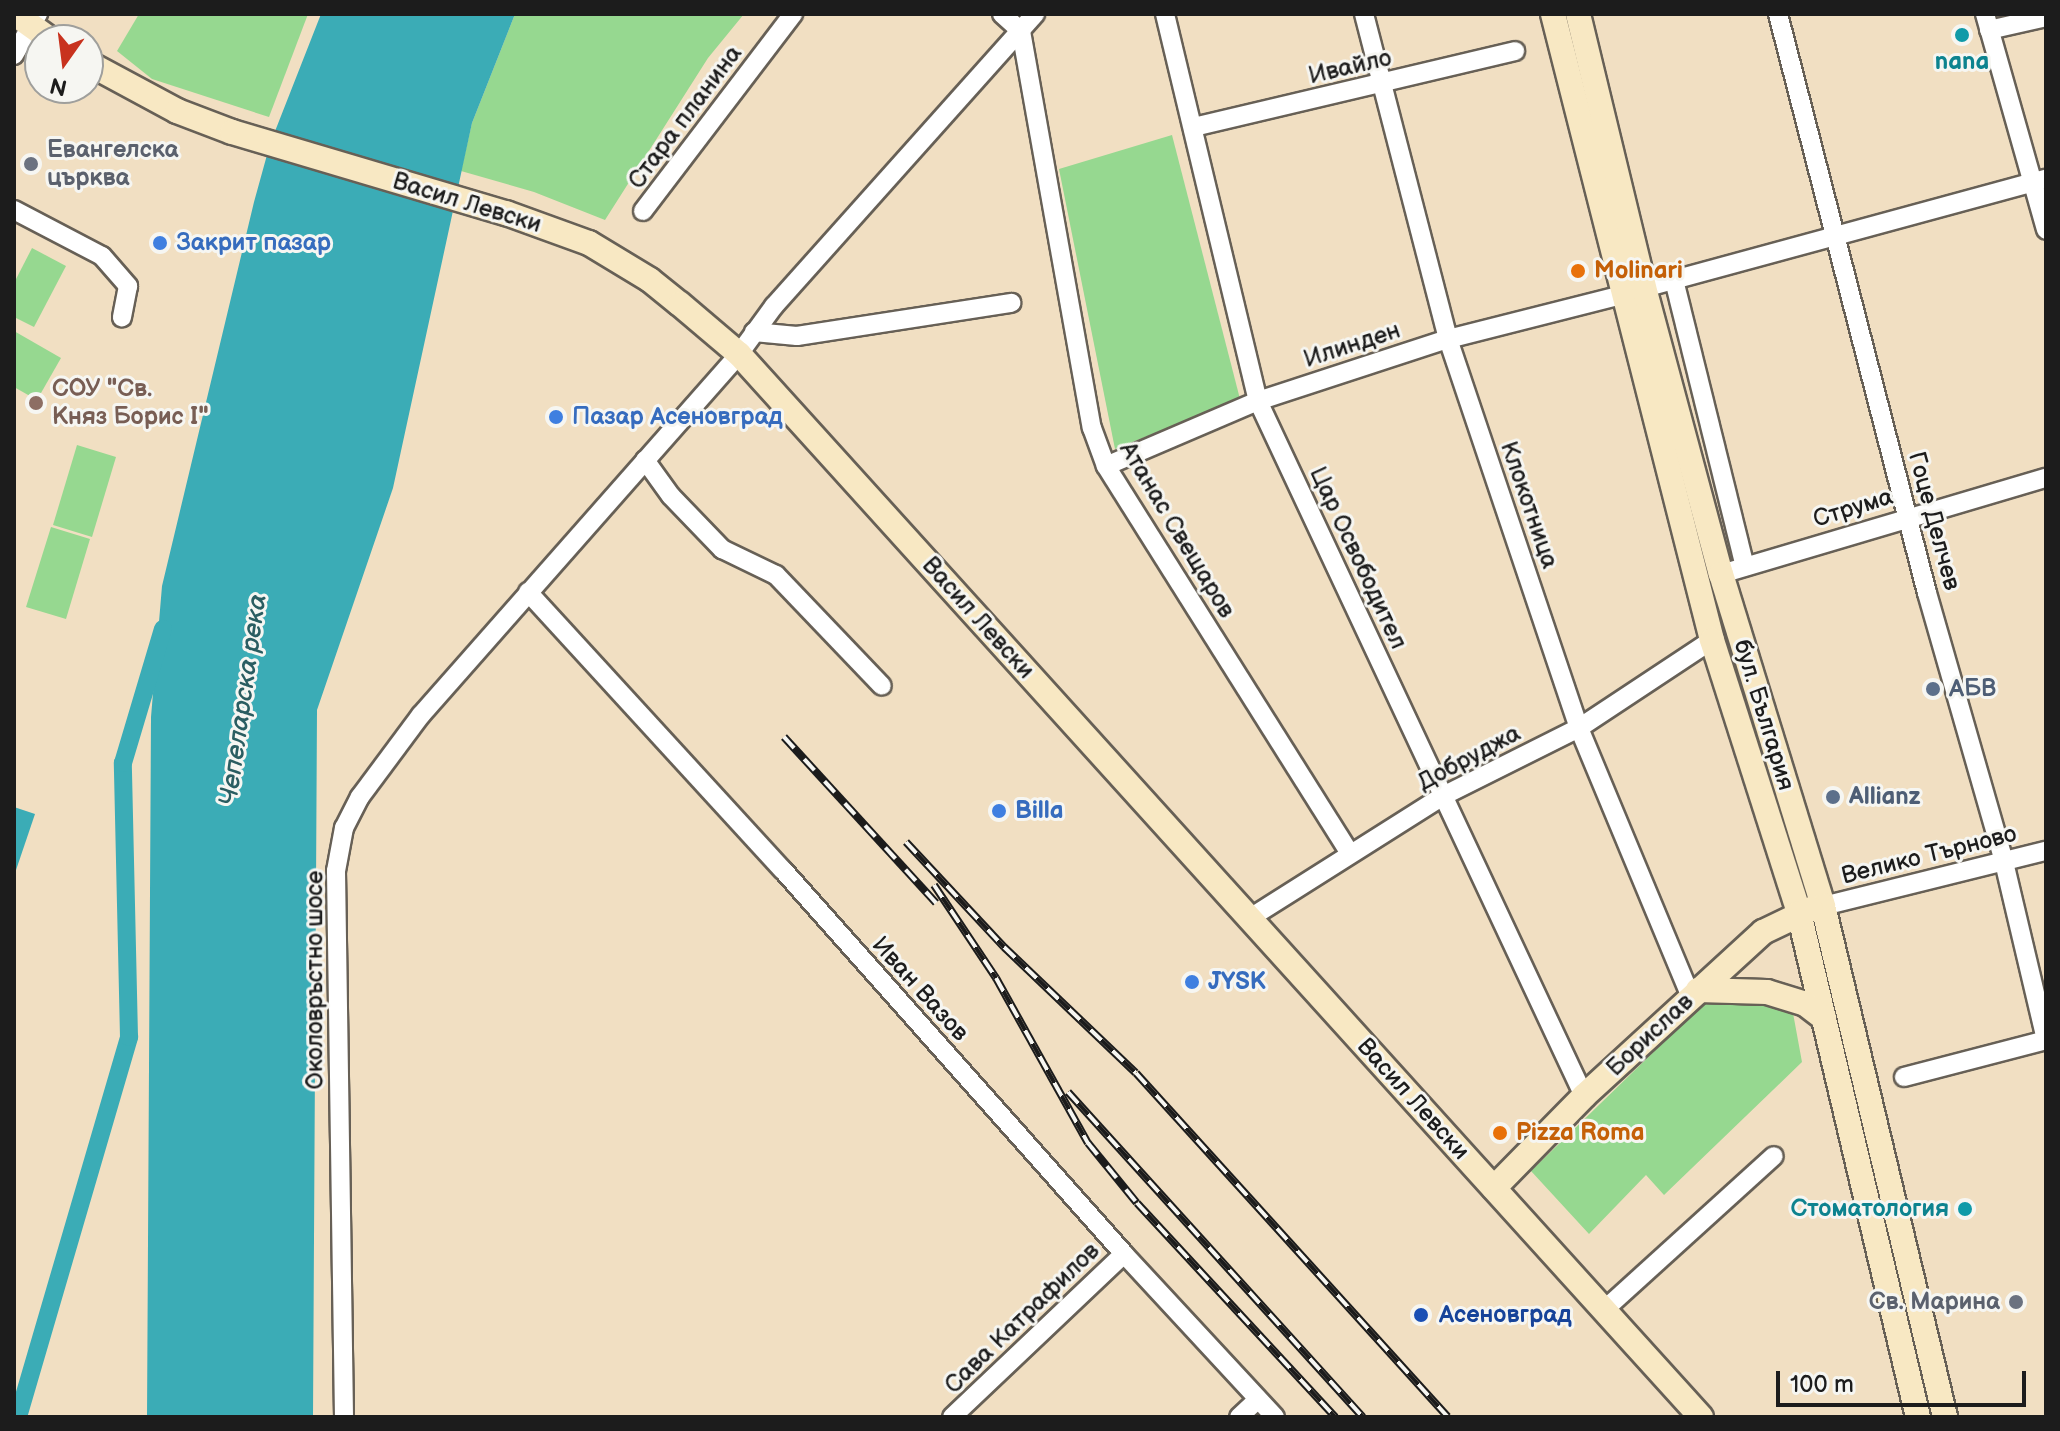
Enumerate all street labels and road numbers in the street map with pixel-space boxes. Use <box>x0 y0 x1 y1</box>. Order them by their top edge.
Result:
street label: Стара планина <box>622 40 748 194</box>
street label: Ивайло <box>1306 43 1394 91</box>
street label: Васил Левски <box>389 167 545 239</box>
street label: Илинден <box>1300 316 1404 374</box>
street label: Атанас Свещаров <box>1113 437 1241 623</box>
street label: Клокотница <box>1494 438 1564 572</box>
street label: Гоце Делчев <box>1902 449 1966 593</box>
street label: Цар Освободител <box>1303 462 1413 654</box>
street label: Струма <box>1810 482 1896 534</box>
street label: Васил Левски <box>916 551 1040 685</box>
street label: бул. България <box>1727 636 1801 794</box>
street label: Добруджа <box>1413 719 1525 797</box>
street label: Велико Търново <box>1839 819 2019 891</box>
street label: Околовръстно шосе <box>301 871 329 1089</box>
street label: Иван Вазов <box>866 931 974 1047</box>
street label: Борислав <box>1601 988 1699 1082</box>
street label: Васил Левски <box>1351 1032 1475 1166</box>
street label: Сава Катрафилов <box>938 1237 1106 1399</box>

